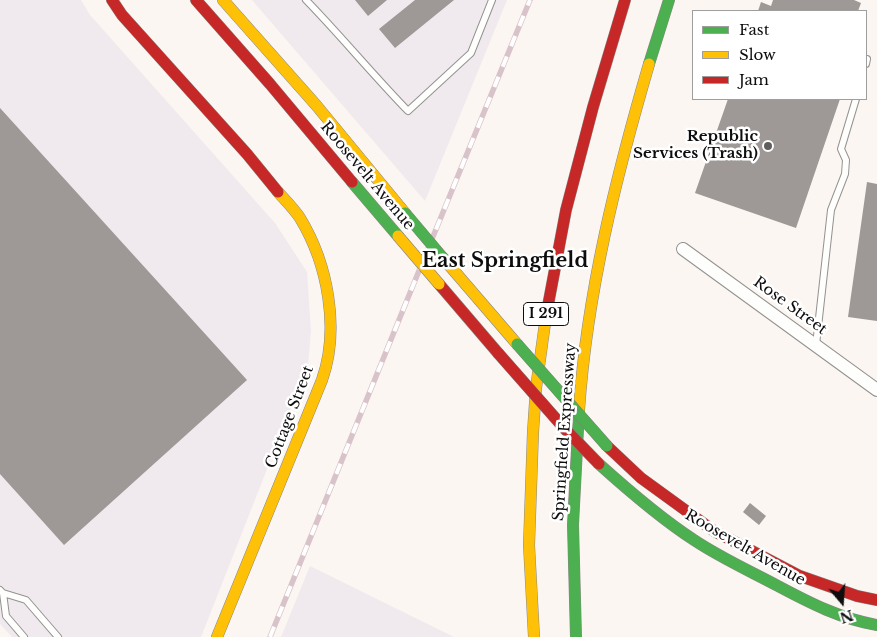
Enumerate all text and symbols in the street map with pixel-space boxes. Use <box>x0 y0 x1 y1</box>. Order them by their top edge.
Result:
legend <box>692 10 867 100</box>
text: Fast <box>739 20 769 39</box>
text: Slow <box>739 45 776 64</box>
text: Jam <box>739 70 769 89</box>
street label: Roosevelt Avenue <box>316 118 418 234</box>
place label: Republic Services (Trash) <box>633 128 758 163</box>
marker: Republic Services (Trash) <box>762 140 774 152</box>
district label: East Springfield <box>422 249 588 273</box>
street label: Rose Street <box>750 273 830 339</box>
road number: I 291 <box>524 302 568 326</box>
street label: Springfield Expressway <box>550 342 580 522</box>
street label: Cottage Street <box>262 363 318 471</box>
street label: Roosevelt Avenue <box>682 506 808 590</box>
north arrow <box>817 577 867 627</box>
text: N <box>838 606 856 627</box>

